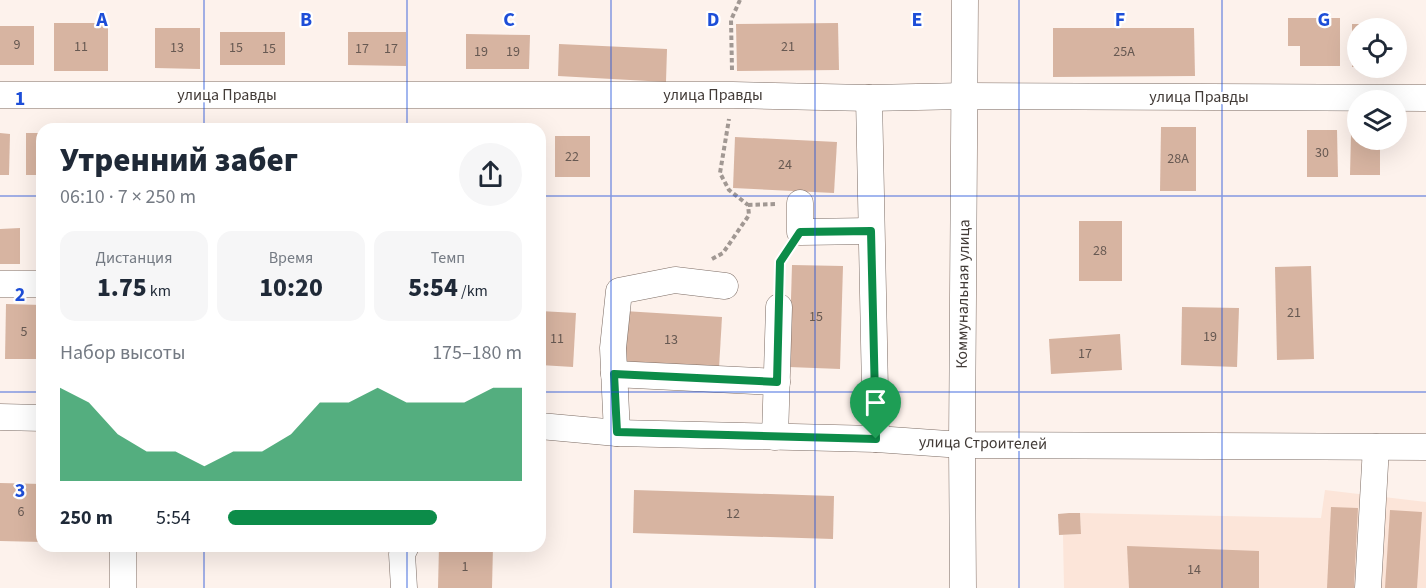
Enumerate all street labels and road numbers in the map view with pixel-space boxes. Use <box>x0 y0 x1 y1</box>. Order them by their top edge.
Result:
street label: улица Правды <box>177 84 277 106</box>
street label: улица Правды <box>663 84 763 106</box>
street label: улица Правды <box>1149 86 1249 108</box>
street label: Коммунальная улица <box>951 219 975 369</box>
street label: улица Строителей <box>919 431 1047 455</box>

